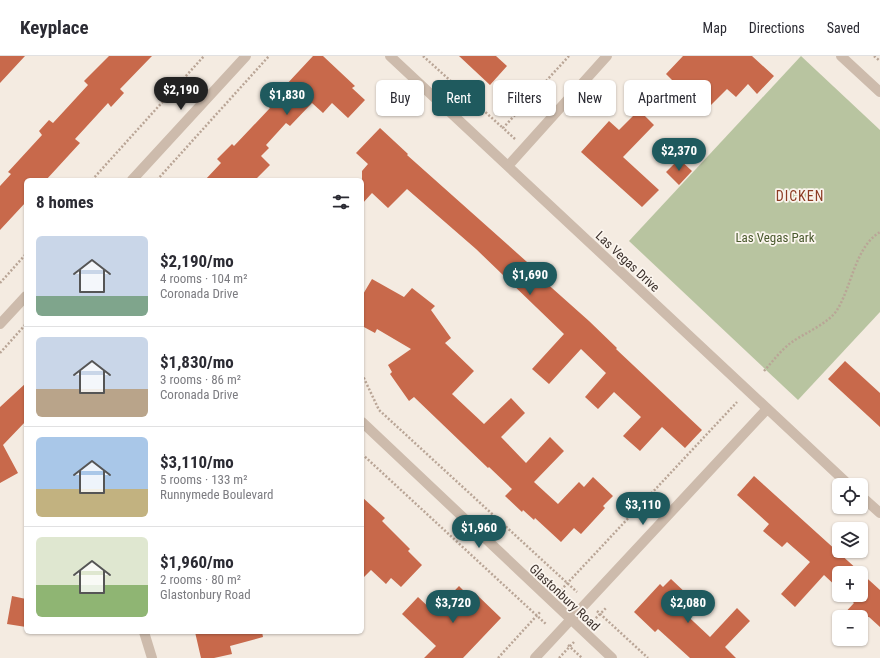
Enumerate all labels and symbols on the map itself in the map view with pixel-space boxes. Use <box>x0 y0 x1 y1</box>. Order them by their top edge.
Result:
pin: $2,190 <box>148 77 214 111</box>
pin: $1,830 <box>254 82 320 116</box>
pin: $2,370 <box>646 138 712 172</box>
district label: DICKEN <box>776 188 824 204</box>
street label: Las Vegas Drive <box>593 228 663 295</box>
park label: Las Vegas Park <box>735 230 815 245</box>
pin: $1,690 <box>497 262 563 296</box>
pin: $3,110 <box>610 492 676 526</box>
pin: $1,960 <box>446 515 512 549</box>
street label: Glastonbury Road <box>526 561 603 634</box>
pin: $3,720 <box>420 590 486 624</box>
pin: $2,080 <box>655 590 721 624</box>

